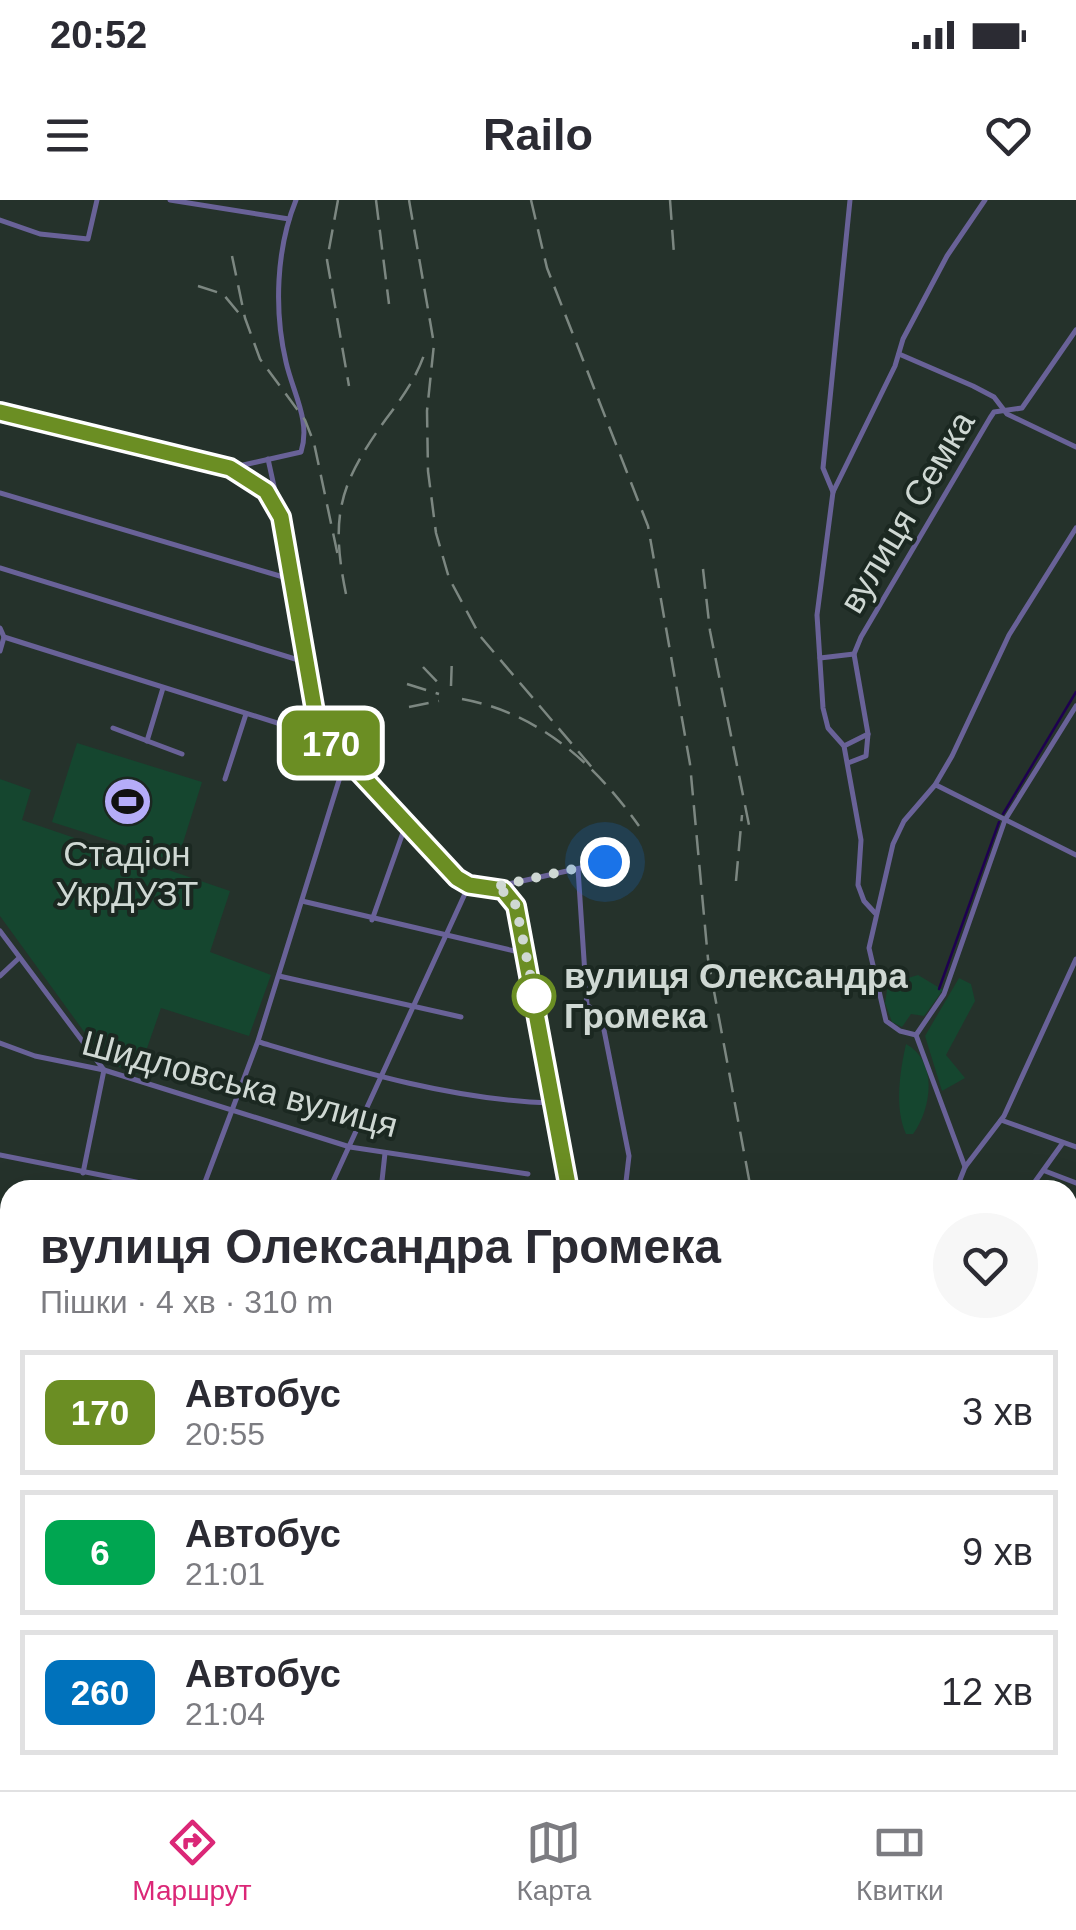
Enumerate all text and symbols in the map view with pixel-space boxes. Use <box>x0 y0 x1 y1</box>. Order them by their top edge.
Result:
text: 20:52 <box>50 14 147 56</box>
icon: menu <box>40 108 95 163</box>
icon: heart <box>981 108 1036 163</box>
text: Railo <box>483 109 593 160</box>
street label: вулиця Семка <box>831 404 982 619</box>
line badge: 170 <box>274 710 388 776</box>
text: 170 <box>302 724 360 763</box>
sports icon: Стадіон УкрДУЗТ <box>101 776 153 828</box>
place label: Стадіон УкрДУЗТ <box>56 834 198 913</box>
your location <box>580 837 630 887</box>
place label: вулиця Олександра Громека <box>564 956 908 1035</box>
marker: вулиця Олександра Громека <box>513 975 555 1017</box>
street label: Шидловська вулиця <box>78 1023 402 1144</box>
button: heart <box>933 1213 1038 1318</box>
text: вулиця Олександра Громека <box>40 1220 721 1273</box>
text: Пішки · 4 хв · 310 m <box>40 1284 333 1320</box>
text: Автобус <box>185 1373 341 1415</box>
text: 3 хв <box>962 1391 1033 1433</box>
text: 170 <box>71 1393 129 1432</box>
text: 20:55 <box>185 1416 265 1452</box>
text: Автобус <box>185 1513 341 1555</box>
text: 9 хв <box>962 1531 1033 1573</box>
text: 6 <box>90 1533 110 1572</box>
text: 21:01 <box>185 1556 265 1592</box>
text: Автобус <box>185 1653 341 1695</box>
text: 12 хв <box>941 1671 1033 1713</box>
text: 260 <box>71 1673 129 1712</box>
text: 21:04 <box>185 1696 265 1732</box>
tab: Маршрут <box>132 1815 252 1907</box>
tab: Карта <box>516 1815 591 1907</box>
tab: Квитки <box>856 1815 944 1907</box>

